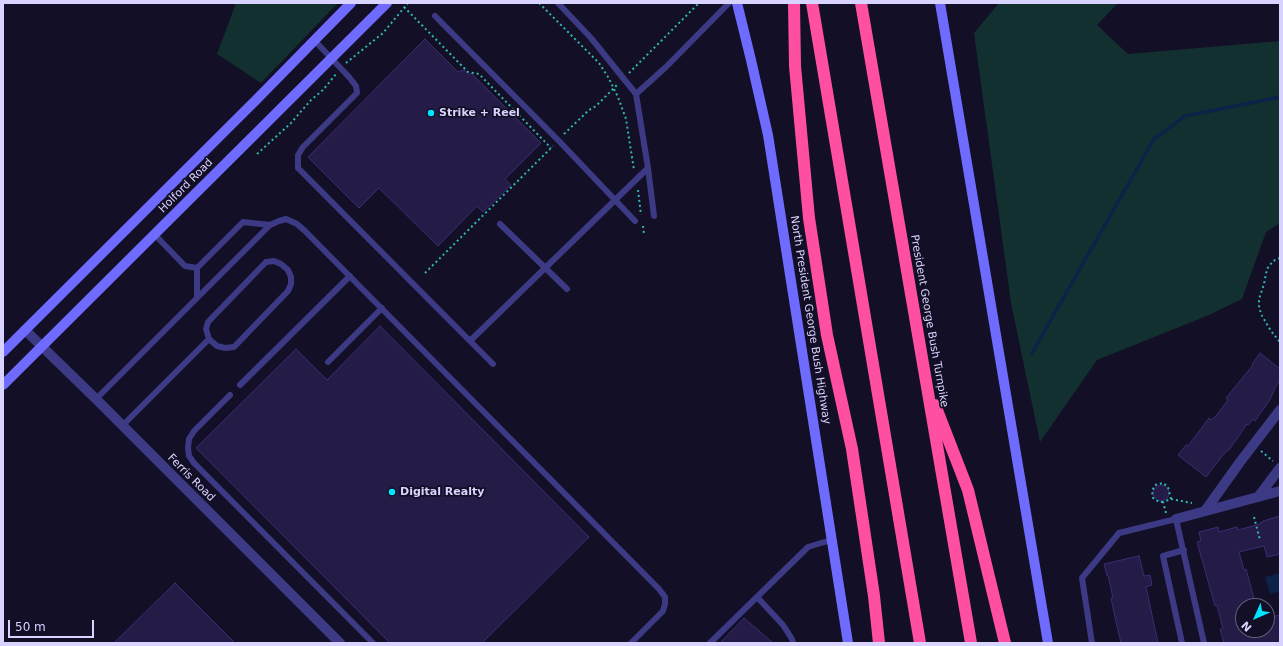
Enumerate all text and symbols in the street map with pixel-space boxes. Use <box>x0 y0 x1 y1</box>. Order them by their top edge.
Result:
place label: Strike + Reel <box>439 106 520 120</box>
marker: Strike + Reel <box>426 108 436 118</box>
street label: Holford Road <box>156 156 216 216</box>
street label: North President George Bush Highway <box>787 215 833 425</box>
street label: President George Bush Turnpike <box>907 234 951 408</box>
street label: Ferris Road <box>165 452 217 504</box>
place label: Digital Realty <box>400 485 484 499</box>
marker: Digital Realty <box>387 487 397 497</box>
north arrow <box>1235 598 1275 638</box>
scale bar <box>10 612 96 638</box>
text: N <box>1239 618 1255 634</box>
text: 50 m <box>15 620 46 634</box>

